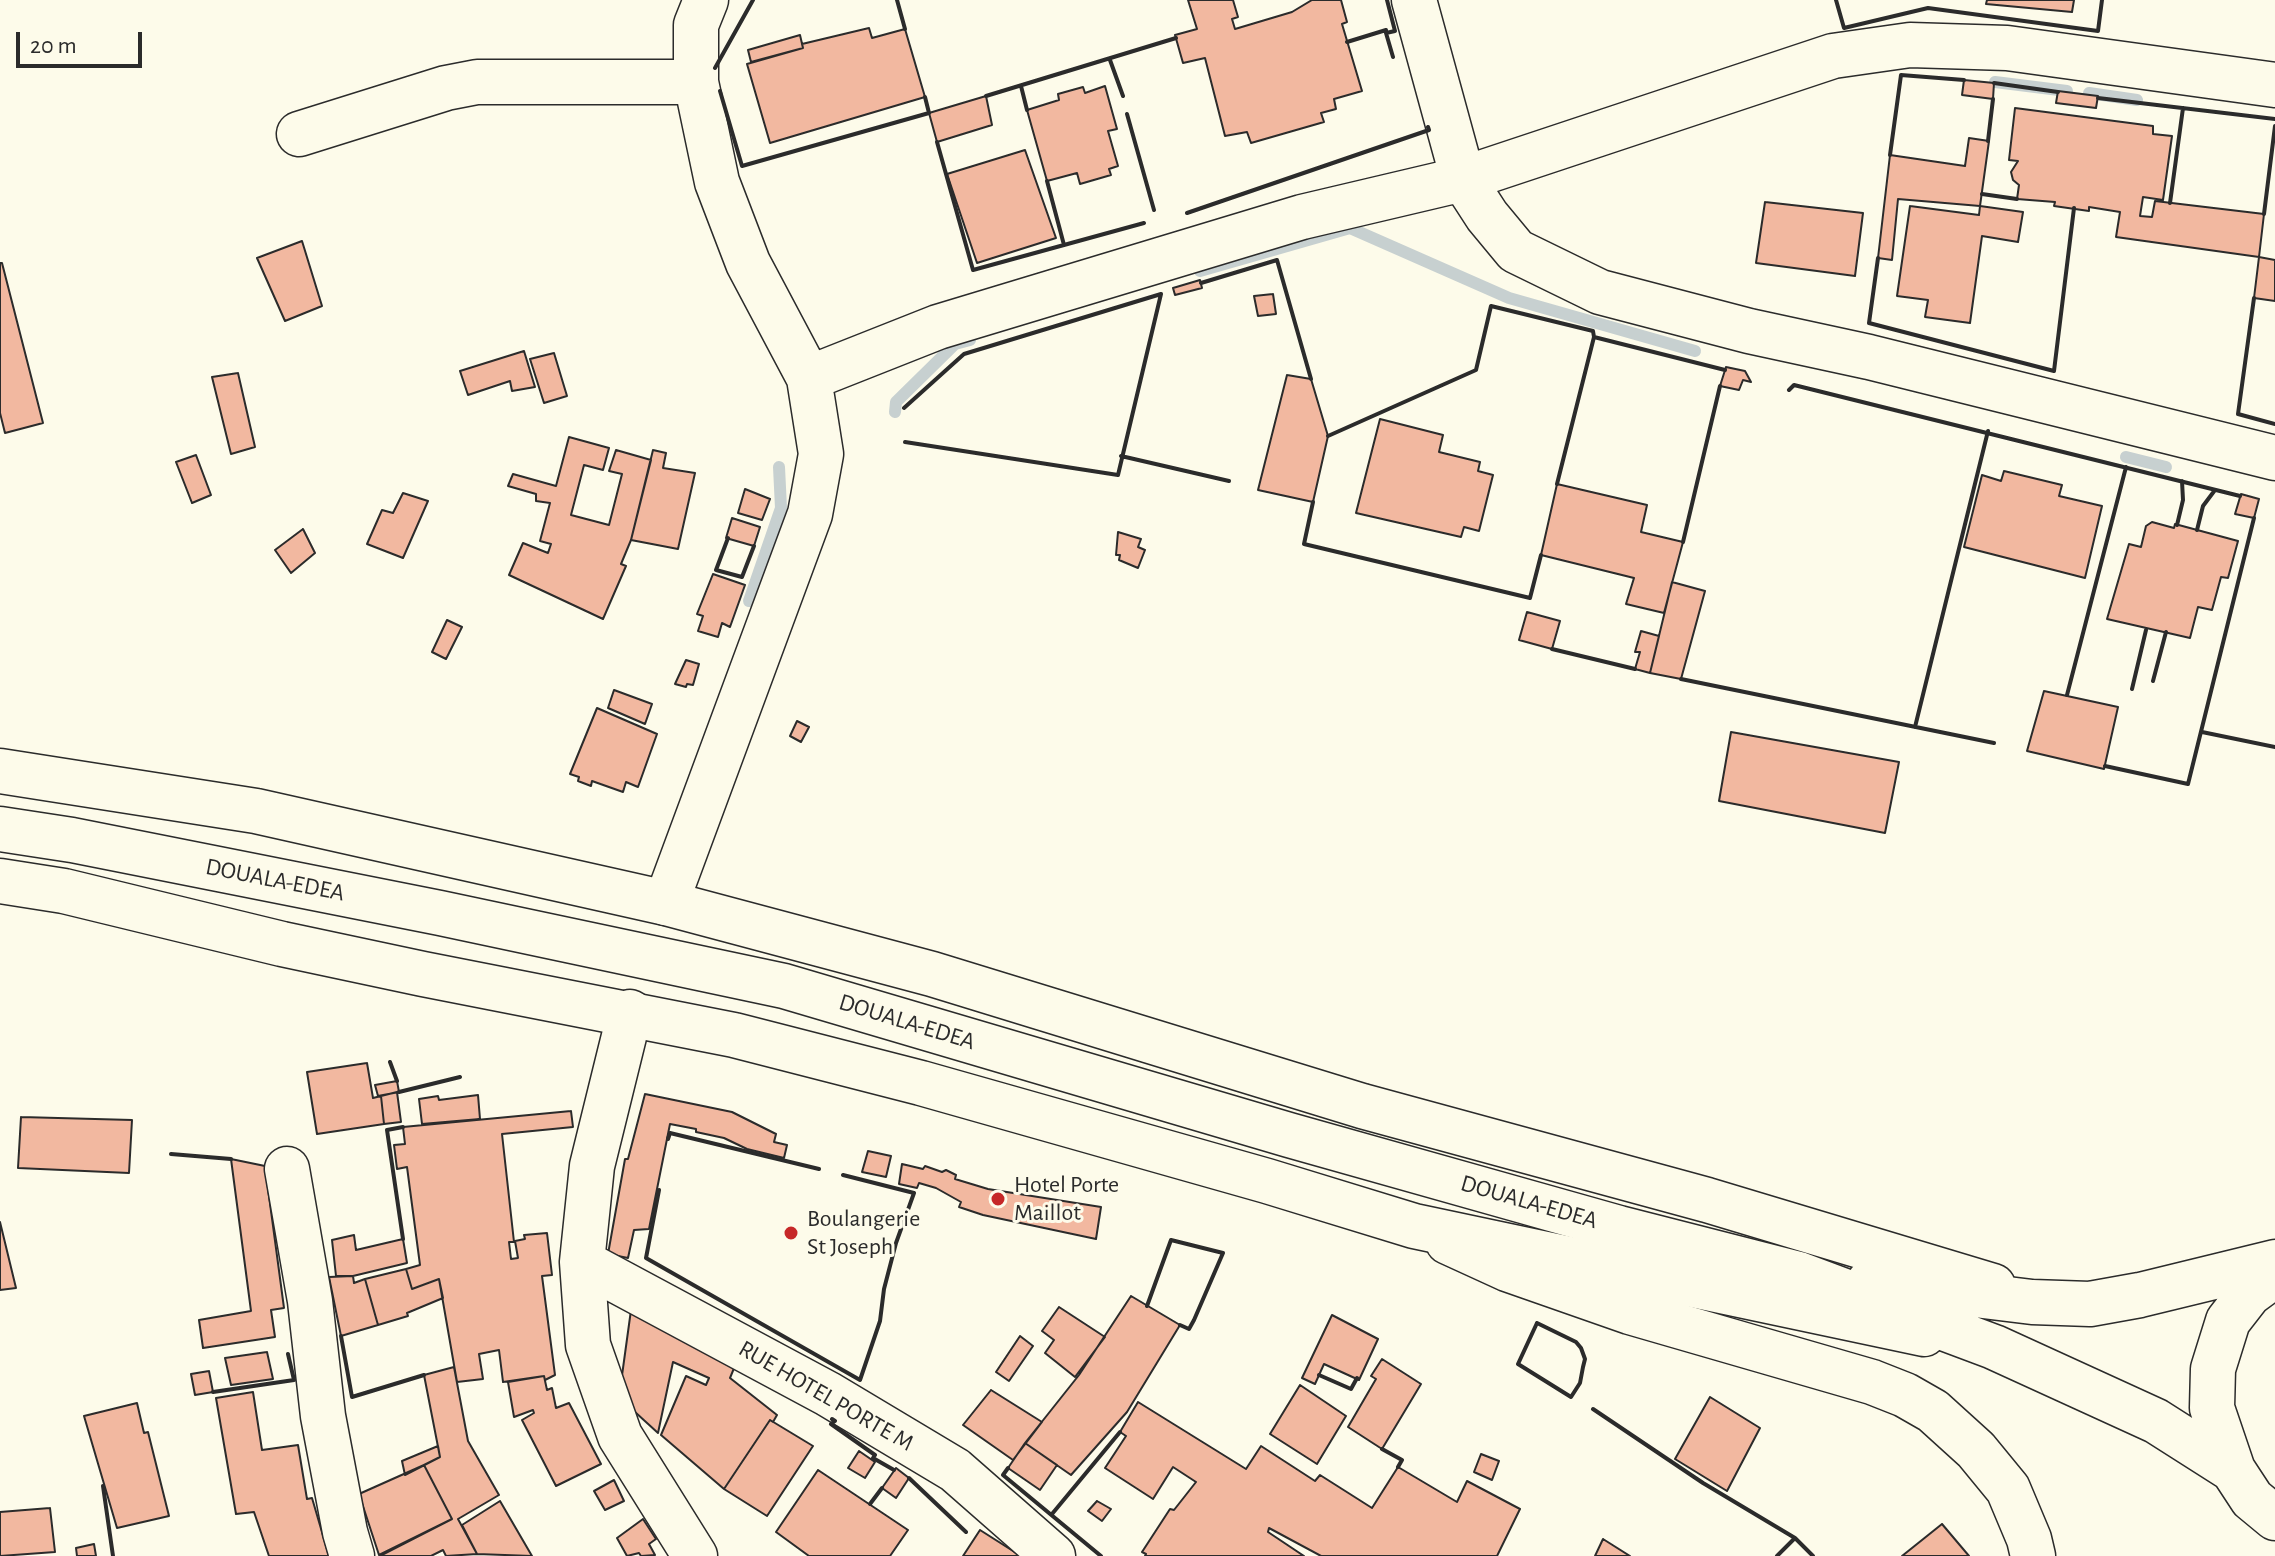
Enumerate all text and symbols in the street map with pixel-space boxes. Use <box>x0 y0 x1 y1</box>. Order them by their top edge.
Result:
scale bar <box>20 16 146 66</box>
text: 20 m <box>30 34 77 58</box>
street label: DOUALA-EDEA <box>203 852 347 908</box>
street label: DOUALA-EDEA <box>835 988 979 1056</box>
street label: DOUALA-EDEA <box>1457 1169 1601 1235</box>
place label: Hotel Porte Maillot <box>1014 1171 1119 1227</box>
marker: Hotel Porte Maillot <box>989 1190 1007 1208</box>
place label: Boulangerie St Joseph <box>807 1205 920 1261</box>
marker: Boulangerie St Joseph <box>782 1224 800 1242</box>
street label: RUE HOTEL PORTE M <box>733 1334 919 1458</box>

